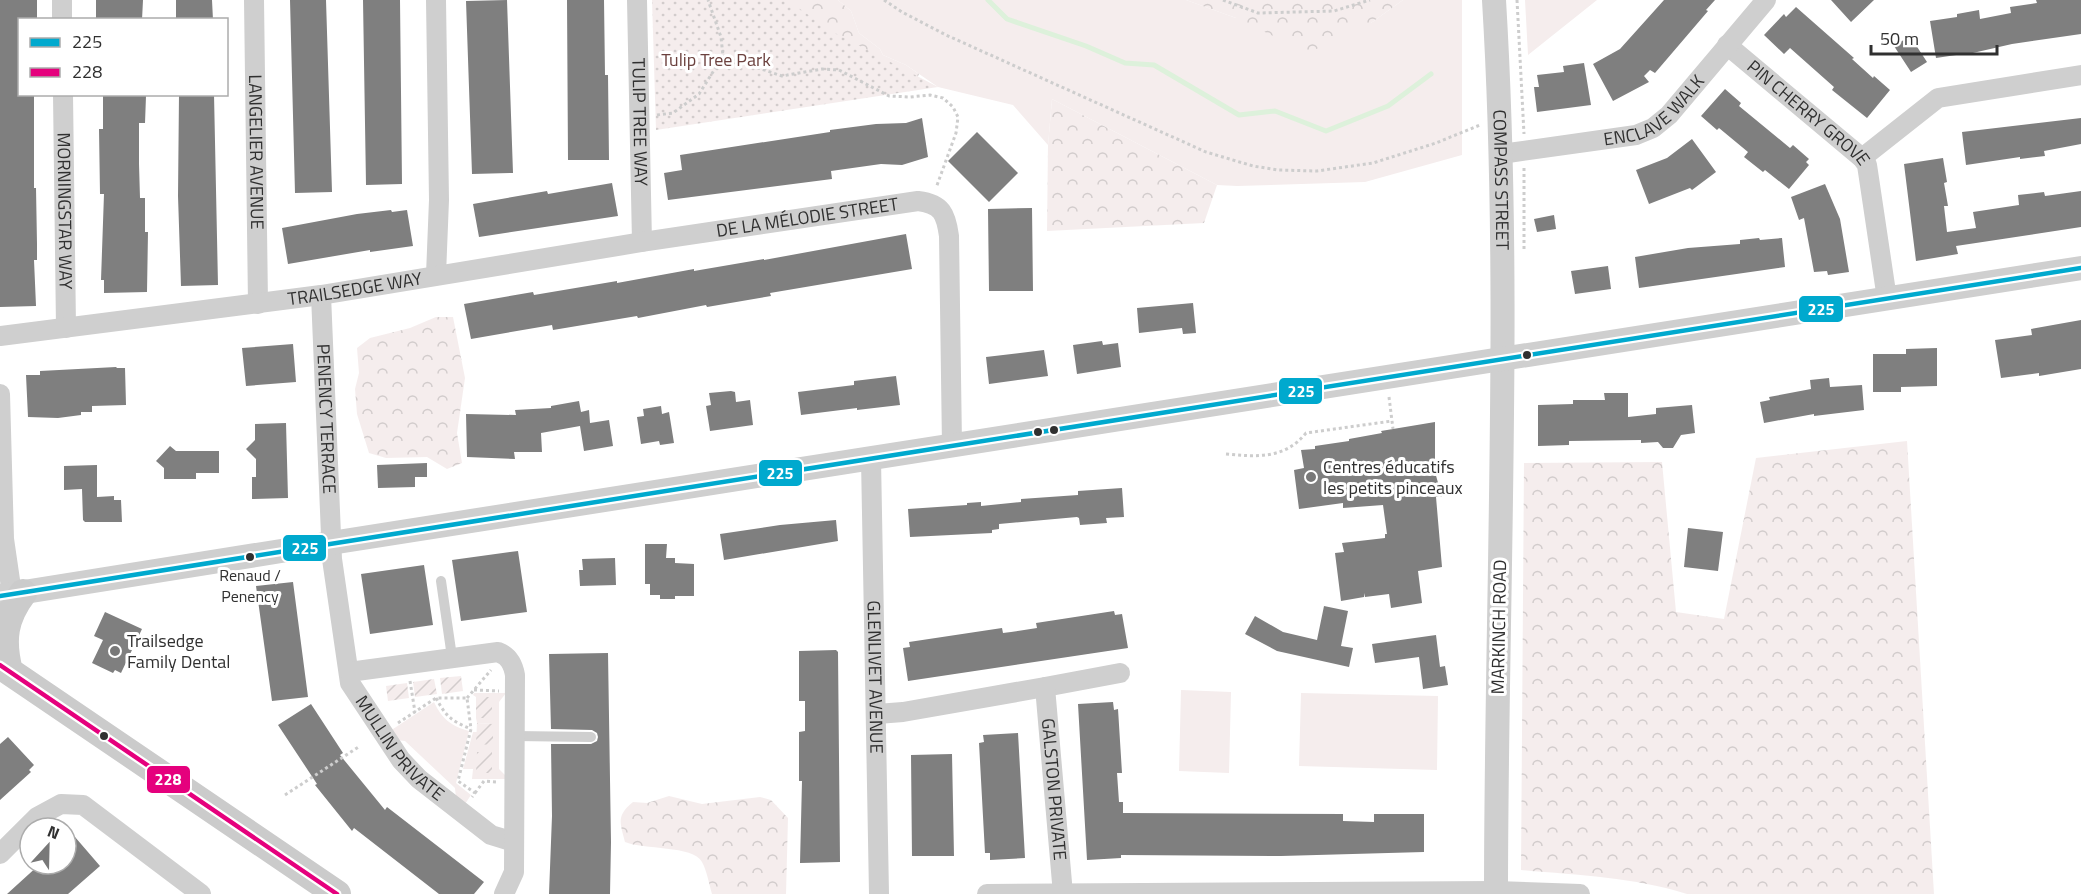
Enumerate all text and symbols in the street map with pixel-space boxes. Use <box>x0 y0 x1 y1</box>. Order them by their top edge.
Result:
legend <box>18 18 228 96</box>
scale bar <box>1871 18 1997 56</box>
text: 50 m <box>1880 25 1919 52</box>
text: 225 <box>72 28 102 55</box>
park label: Tulip Tree Park <box>661 46 771 73</box>
street label: PIN CHERRY GROVE <box>1741 53 1877 171</box>
text: 228 <box>72 58 102 85</box>
street label: TULIP TREE WAY <box>625 58 655 187</box>
street label: ENCLAVE WALK <box>1602 69 1710 152</box>
street label: LANGELIER AVENUE <box>242 74 271 230</box>
street label: COMPASS STREET <box>1486 109 1516 251</box>
street label: MORNINGSTAR WAY <box>50 132 80 290</box>
street label: DE LA MÉLODIE STREET <box>714 190 901 244</box>
street label: TRAILSEDGE WAY <box>286 264 424 312</box>
line badge: 225 <box>1798 295 1844 323</box>
text: 225 <box>1808 297 1834 321</box>
street label: PENENCY TERRACE <box>310 343 343 495</box>
unlabelled marker <box>1521 349 1533 361</box>
line badge: 225 <box>1278 377 1323 405</box>
text: 225 <box>1288 379 1314 403</box>
unlabelled marker <box>1048 424 1060 436</box>
unlabelled marker <box>1032 426 1044 438</box>
place label: Centres éducatifs les petits pinceaux <box>1323 453 1463 501</box>
line badge: 225 <box>758 459 803 487</box>
text: 225 <box>767 461 793 485</box>
marker: Centres éducatifs les petits pinceaux <box>1304 470 1318 484</box>
line badge: 225 <box>282 534 327 562</box>
text: 225 <box>292 536 318 560</box>
marker: Renaud / Penency <box>244 551 256 563</box>
street label: MARKINCH ROAD <box>1484 559 1513 695</box>
place label: Renaud / Penency <box>219 563 281 608</box>
street label: GLENLIVET AVENUE <box>861 600 890 754</box>
place label: Trailsedge Family Dental <box>127 627 231 675</box>
marker: Trailsedge Family Dental <box>108 644 122 658</box>
street label: MULLIN PRIVATE <box>349 690 450 807</box>
street label: GALSTON PRIVATE <box>1035 717 1074 862</box>
unlabelled marker <box>98 730 110 742</box>
line badge: 228 <box>146 765 191 794</box>
text: 228 <box>155 767 181 791</box>
north arrow <box>18 816 78 876</box>
text: N <box>44 819 63 845</box>

